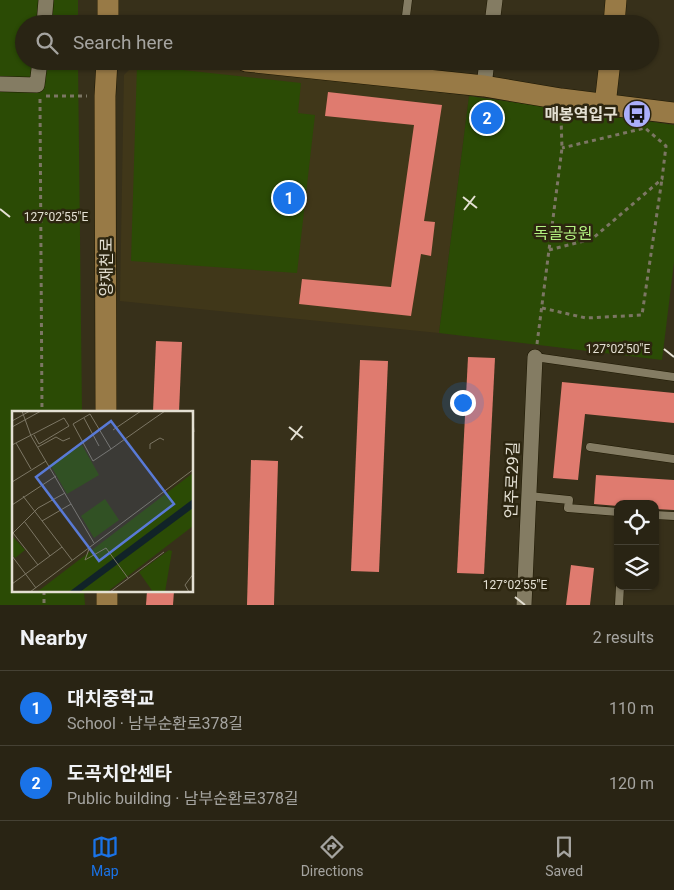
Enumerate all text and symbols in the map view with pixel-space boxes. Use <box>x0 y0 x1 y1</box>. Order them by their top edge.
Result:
search box <box>15 15 659 70</box>
icon: search <box>33 29 61 57</box>
text: Search here <box>73 31 173 54</box>
pin: 2 <box>471 99 503 137</box>
bus stop icon: 매봉역입구 <box>622 99 652 129</box>
place label: 매봉역입구 <box>544 105 618 124</box>
pin: 1 <box>273 179 305 217</box>
text: 127°02'55"E <box>24 210 88 224</box>
park label: 독골공원 <box>534 224 592 243</box>
street label: 양재천로 <box>97 237 116 296</box>
text: 127°02'50"E <box>586 342 650 356</box>
your location <box>450 390 476 416</box>
inset map <box>12 411 194 592</box>
street label: 언주로29길 <box>501 441 523 519</box>
map controls <box>614 500 659 590</box>
button: locate <box>614 500 659 545</box>
button: layers <box>614 545 659 590</box>
text: 127°02'55"E <box>483 578 547 592</box>
text: Nearby <box>20 626 87 650</box>
text: 2 results <box>593 628 654 647</box>
text: 대치중학교 <box>67 687 154 710</box>
text: 1 <box>31 699 41 718</box>
text: 110 m <box>609 699 654 718</box>
text: School · 남부순환로378길 <box>67 714 243 733</box>
text: 도곡치안센타 <box>67 762 172 785</box>
text: 2 <box>31 774 41 793</box>
text: 120 m <box>609 774 654 793</box>
text: Public building · 남부순환로378길 <box>67 789 299 808</box>
tab: Map <box>91 833 119 879</box>
tab: Directions <box>301 833 364 879</box>
tab: Saved <box>545 833 583 879</box>

